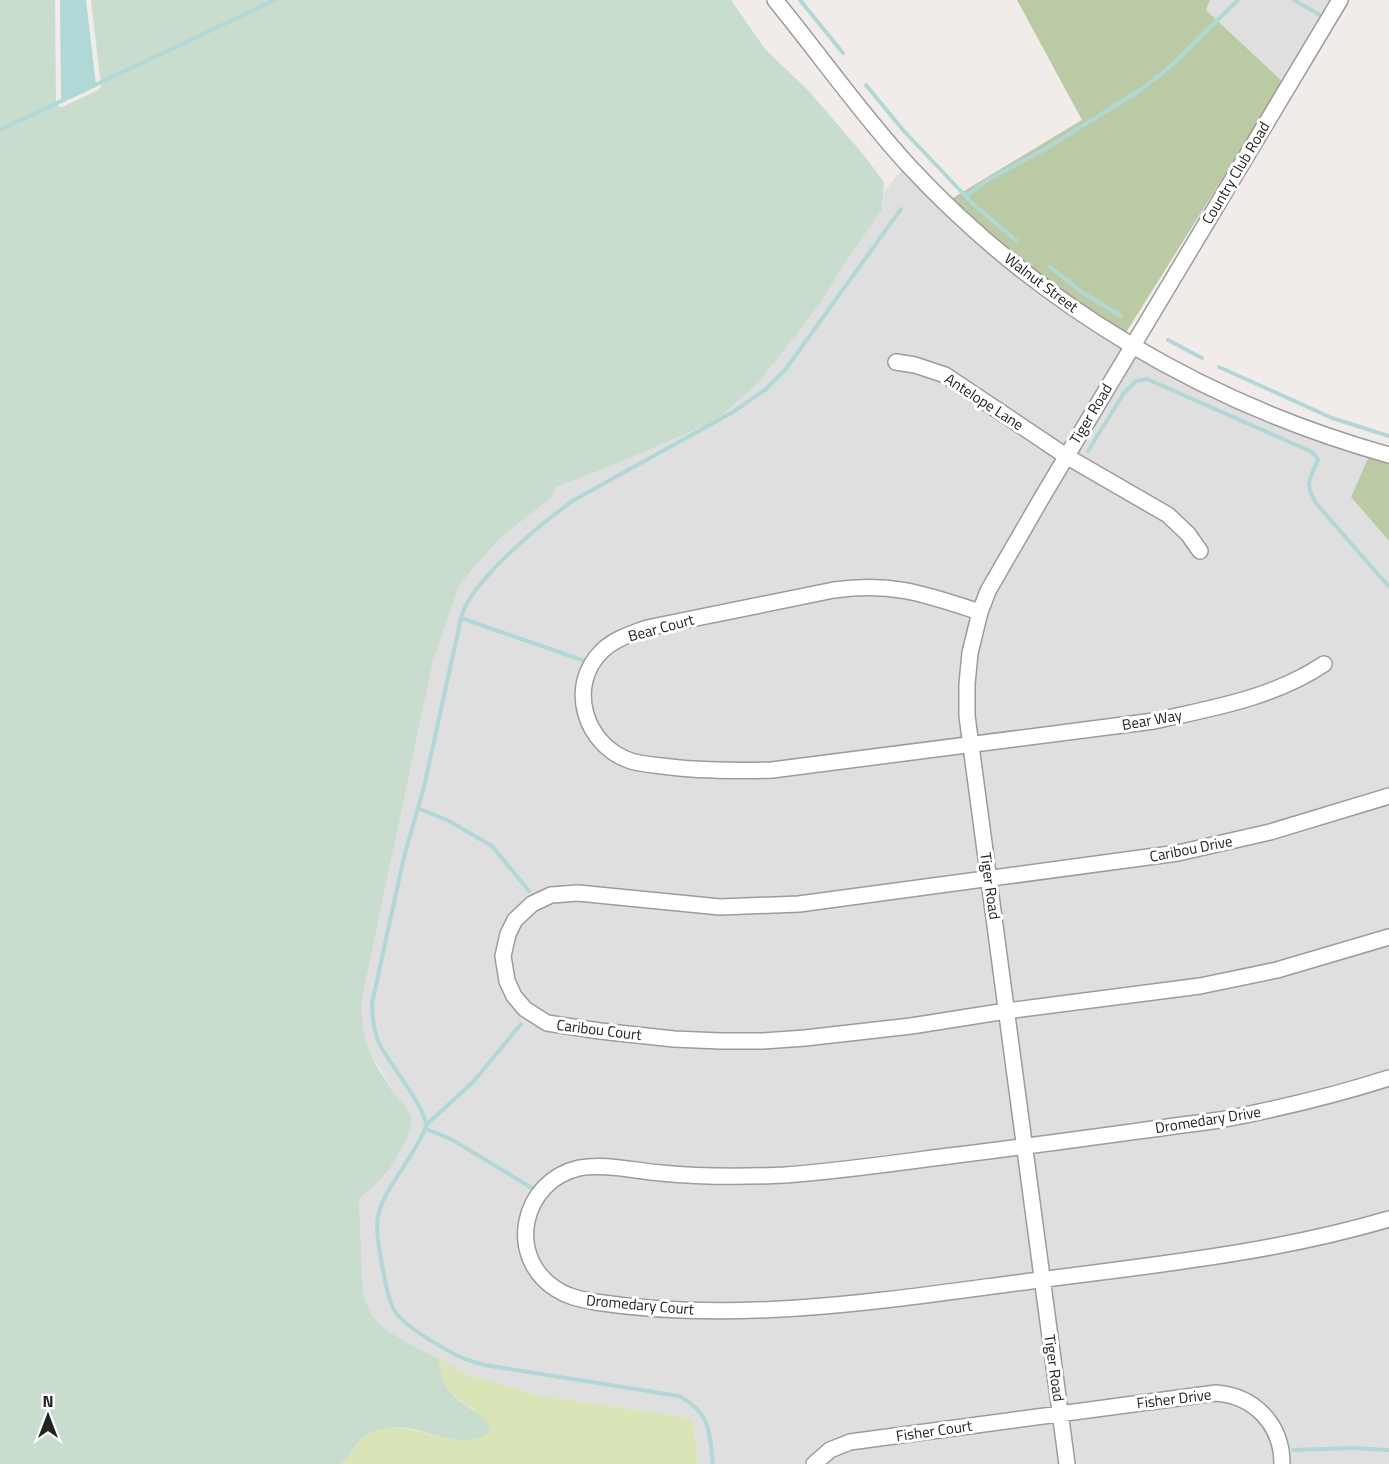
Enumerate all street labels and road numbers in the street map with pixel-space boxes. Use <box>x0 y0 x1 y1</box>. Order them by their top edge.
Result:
street label: Country Club Road <box>1196 117 1275 228</box>
street label: Walnut Street <box>1000 247 1084 318</box>
street label: Antelope Lane <box>940 367 1028 436</box>
street label: Tiger Road <box>1063 379 1118 449</box>
street label: Bear Court <box>625 608 697 647</box>
street label: Bear Way <box>1120 703 1184 736</box>
street label: Caribou Drive <box>1147 829 1234 868</box>
street label: Tiger Road <box>974 851 1007 921</box>
street label: Caribou Court <box>555 1013 644 1046</box>
street label: Dromedary Drive <box>1153 1100 1262 1139</box>
street label: Dromedary Court <box>585 1288 696 1321</box>
street label: Tiger Road <box>1038 1333 1071 1403</box>
street label: Fisher Drive <box>1135 1383 1213 1414</box>
street label: Fisher Court <box>894 1414 974 1447</box>

